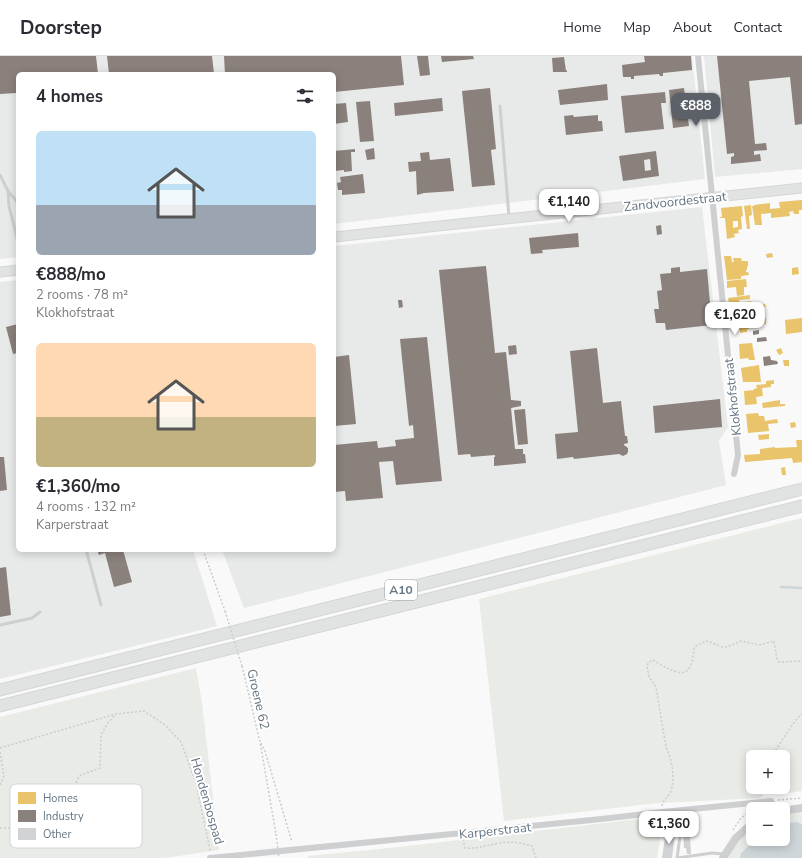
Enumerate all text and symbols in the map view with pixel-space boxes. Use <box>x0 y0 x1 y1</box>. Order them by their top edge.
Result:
text: Doorstep <box>20 15 102 41</box>
text: Home <box>563 18 601 37</box>
text: Map <box>623 18 651 37</box>
text: About <box>673 18 712 37</box>
text: Contact <box>734 18 782 37</box>
text: 4 homes <box>36 85 103 108</box>
icon: filters <box>294 85 316 107</box>
pin: €888 <box>672 93 720 127</box>
text: €888 <box>680 97 712 115</box>
icon: home <box>140 157 212 229</box>
street label: Zandvoordestraat <box>623 188 728 216</box>
pin: €1,140 <box>536 189 602 223</box>
text: €1,140 <box>548 193 590 211</box>
text: €888/mo <box>36 263 106 286</box>
text: 2 rooms · 78 m² <box>36 286 128 304</box>
pin: €1,620 <box>702 302 768 336</box>
text: Klokhofstraat <box>36 304 114 322</box>
text: €1,620 <box>714 306 756 324</box>
street label: Klokhofstraat <box>720 357 746 437</box>
icon: home <box>140 369 212 441</box>
text: €1,360/mo <box>36 475 120 498</box>
text: 4 rooms · 132 m² <box>36 498 136 516</box>
text: Karperstraat <box>36 516 108 534</box>
road number: A10 <box>385 580 417 600</box>
street label: Groene 62 <box>242 667 274 731</box>
map controls <box>746 750 790 846</box>
button: + <box>746 750 790 794</box>
street label: Hondenbospad <box>186 756 228 847</box>
legend <box>10 784 142 848</box>
text: Homes <box>43 791 78 806</box>
button: − <box>746 802 790 846</box>
text: Industry <box>43 809 84 824</box>
pin: €1,360 <box>636 811 702 845</box>
text: €1,360 <box>648 815 690 833</box>
street label: Karperstraat <box>458 818 532 844</box>
text: Other <box>43 827 71 842</box>

